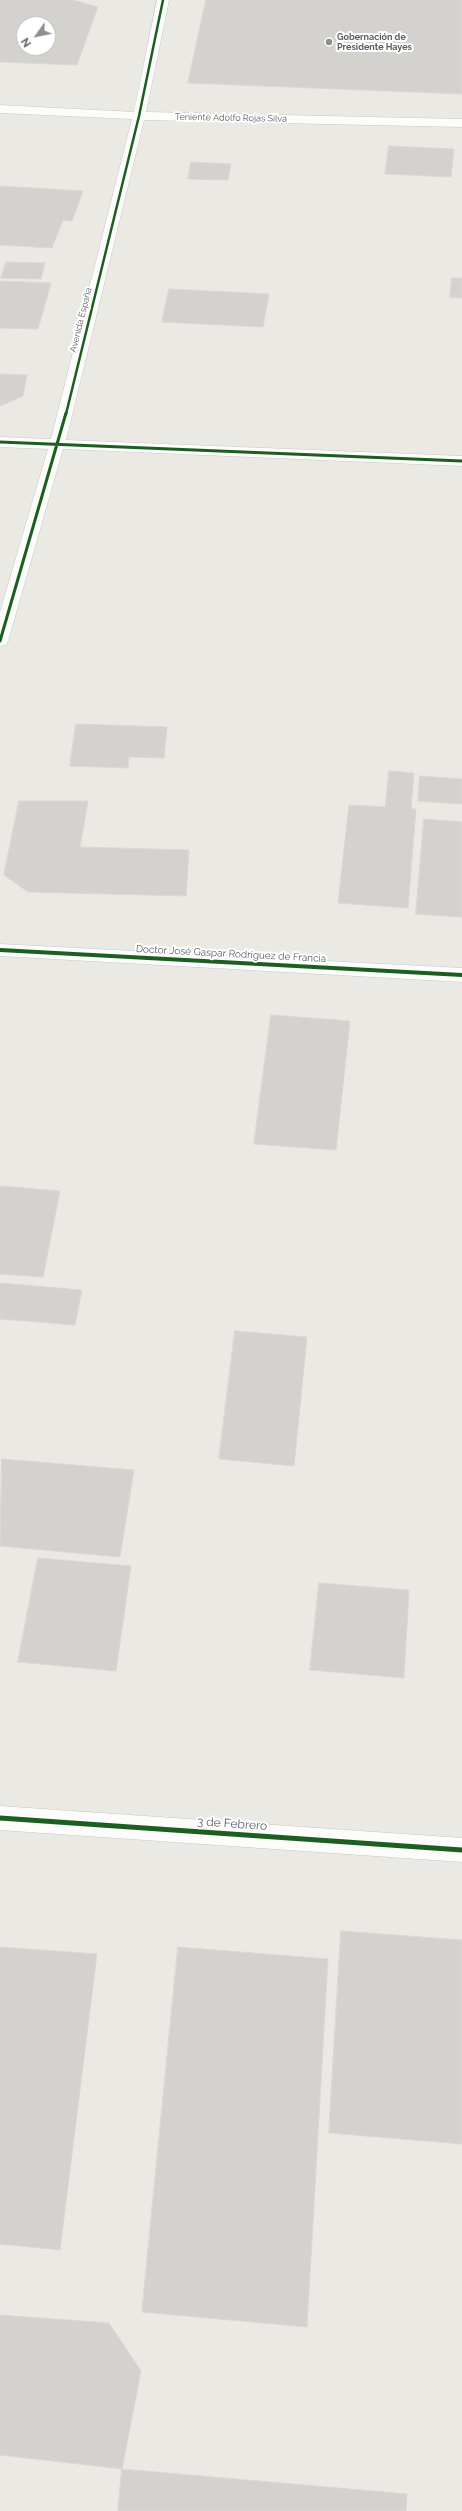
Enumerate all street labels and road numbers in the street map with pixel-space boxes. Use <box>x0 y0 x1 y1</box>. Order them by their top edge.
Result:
street label: Teniente Adolfo Rojas Silva <box>175 112 287 124</box>
street label: Avenida España <box>68 287 94 353</box>
street label: Doctor José Gaspar Rodriguez de Francia <box>136 943 326 965</box>
street label: 3 de Febrero <box>196 1814 268 1834</box>

